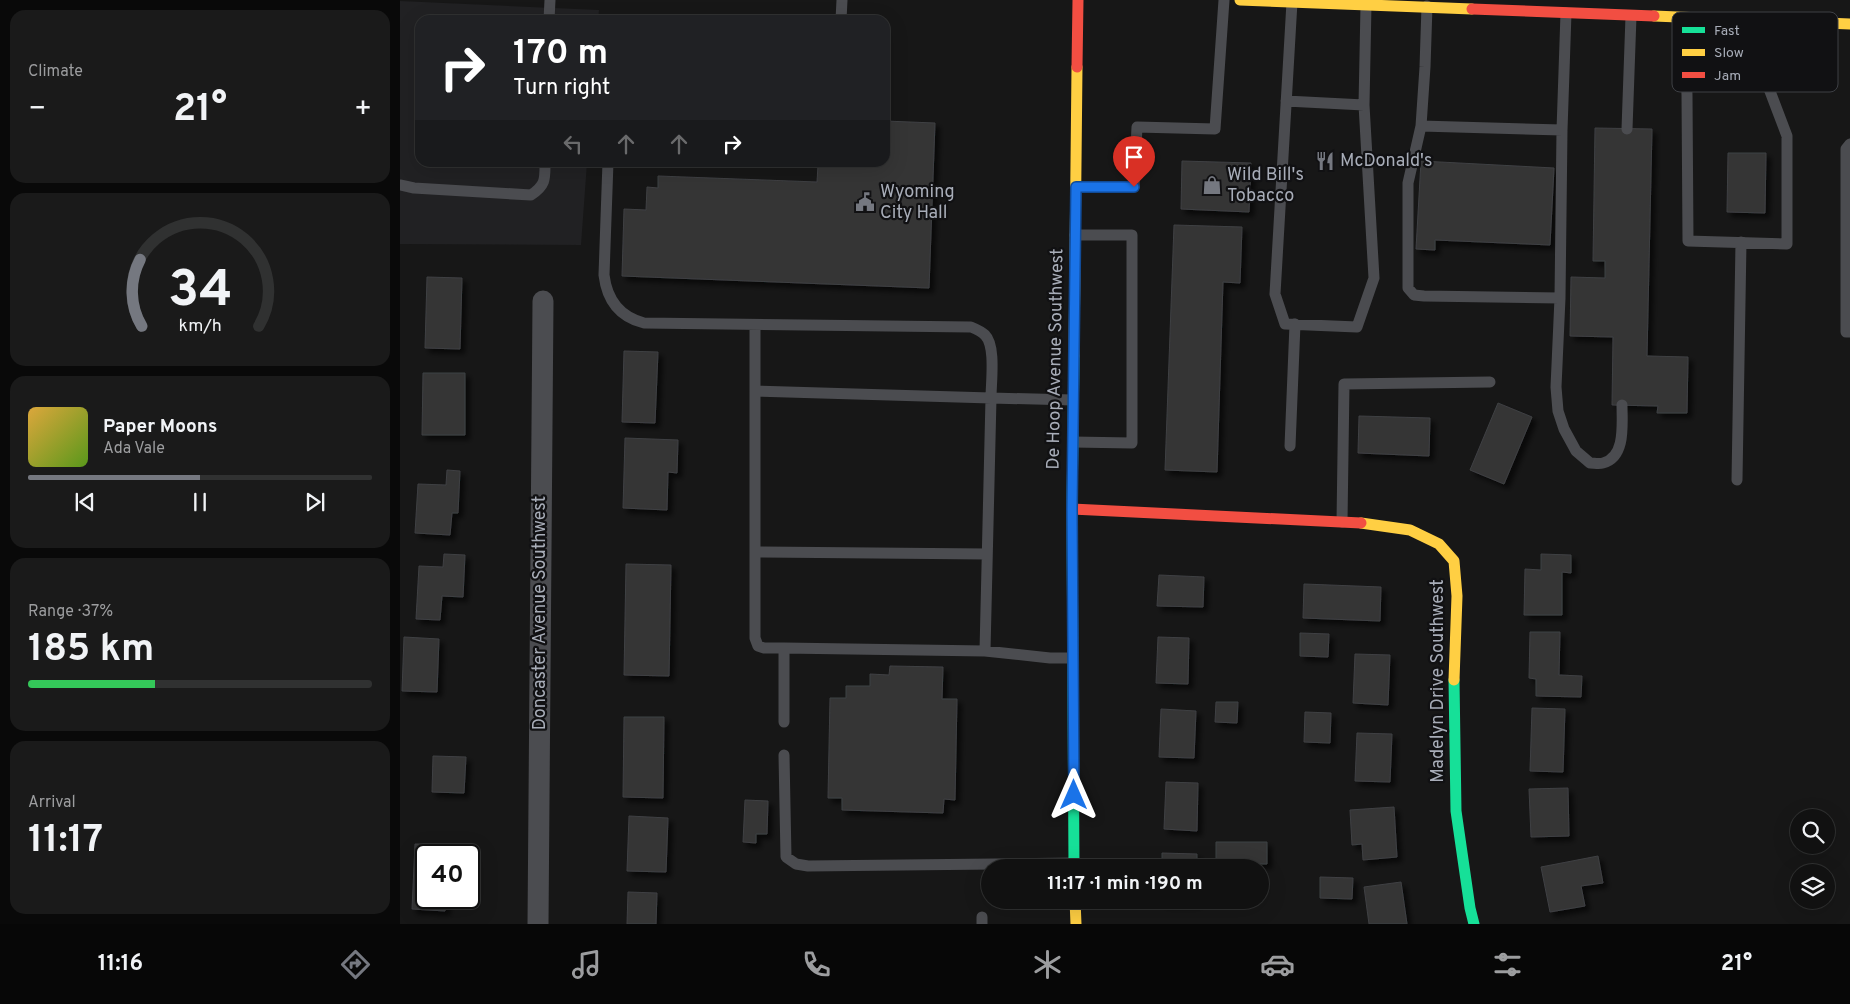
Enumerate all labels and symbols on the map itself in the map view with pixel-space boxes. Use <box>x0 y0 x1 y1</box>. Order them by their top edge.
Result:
legend <box>1672 12 1838 92</box>
text: Fast <box>1714 23 1740 40</box>
text: Slow <box>1714 45 1744 62</box>
text: Jam <box>1714 68 1741 85</box>
pin <box>1113 136 1155 187</box>
restaurant icon: McDonald's <box>1314 150 1336 172</box>
place label: McDonald's <box>1340 150 1432 173</box>
place label: Wild Bill's Tobacco <box>1227 164 1304 208</box>
shop icon: Wild Bill's Tobacco <box>1201 174 1223 196</box>
place label: Wyoming City Hall <box>880 181 955 225</box>
public building icon: Wyoming City Hall <box>854 191 876 213</box>
street label: De Hoop Avenue Southwest <box>1043 248 1069 470</box>
street label: Doncaster Avenue Southwest <box>529 496 552 730</box>
street label: Madelyn Drive Southwest <box>1427 579 1450 783</box>
position arrow <box>1047 768 1099 820</box>
speed limit sign: 40 <box>415 844 480 909</box>

